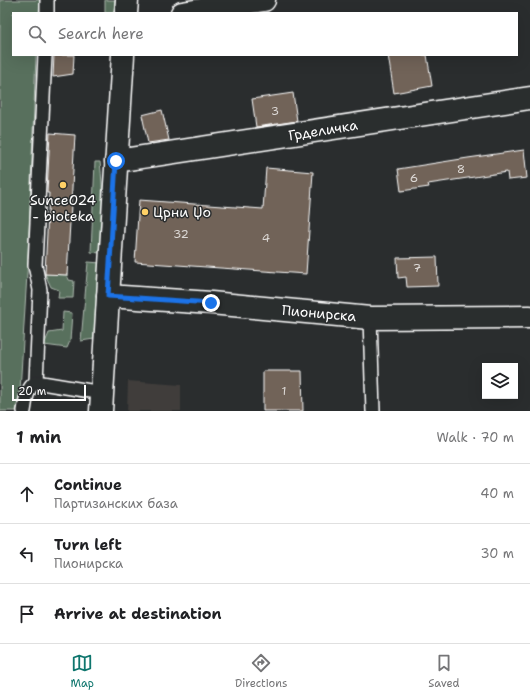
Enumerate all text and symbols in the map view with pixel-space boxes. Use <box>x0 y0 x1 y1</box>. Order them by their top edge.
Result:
search box <box>12 12 518 56</box>
icon: search <box>26 23 48 45</box>
text: Search here <box>58 24 144 44</box>
house number: 3 <box>271 103 279 119</box>
street label: Грделичка <box>287 116 359 144</box>
route start <box>107 152 125 170</box>
house number: 8 <box>457 161 465 177</box>
house number: 6 <box>410 170 418 186</box>
marker: Sunce024 - bioteka <box>58 180 68 190</box>
place label: Sunce024 - bioteka <box>30 191 96 225</box>
place label: Црни Џо <box>153 203 211 221</box>
marker: Црни Џо <box>140 207 150 217</box>
house number: 32 <box>173 226 189 242</box>
house number: 4 <box>262 230 270 246</box>
house number: 7 <box>413 260 421 276</box>
route end <box>202 294 220 312</box>
street label: Пионирска <box>281 301 357 325</box>
map controls <box>482 363 518 399</box>
button: layers <box>482 363 518 399</box>
scale bar <box>12 383 86 402</box>
house number: 1 <box>281 383 287 399</box>
text: 20 m <box>18 384 46 399</box>
text: 1 min <box>16 426 61 448</box>
text: Walk · 70 m <box>437 429 514 446</box>
text: Continue <box>54 475 122 495</box>
icon: ahead <box>16 483 38 505</box>
text: 40 m <box>480 485 514 502</box>
text: Партизанских база <box>54 495 178 512</box>
text: Turn left <box>54 535 122 555</box>
icon: left <box>16 543 38 565</box>
text: 30 m <box>480 545 514 562</box>
text: Пионирска <box>54 555 123 572</box>
icon: arrive <box>16 603 38 625</box>
text: Arrive at destination <box>54 604 222 624</box>
tab: Map <box>70 652 94 691</box>
tab: Directions <box>235 652 287 691</box>
tab: Saved <box>428 652 460 691</box>

